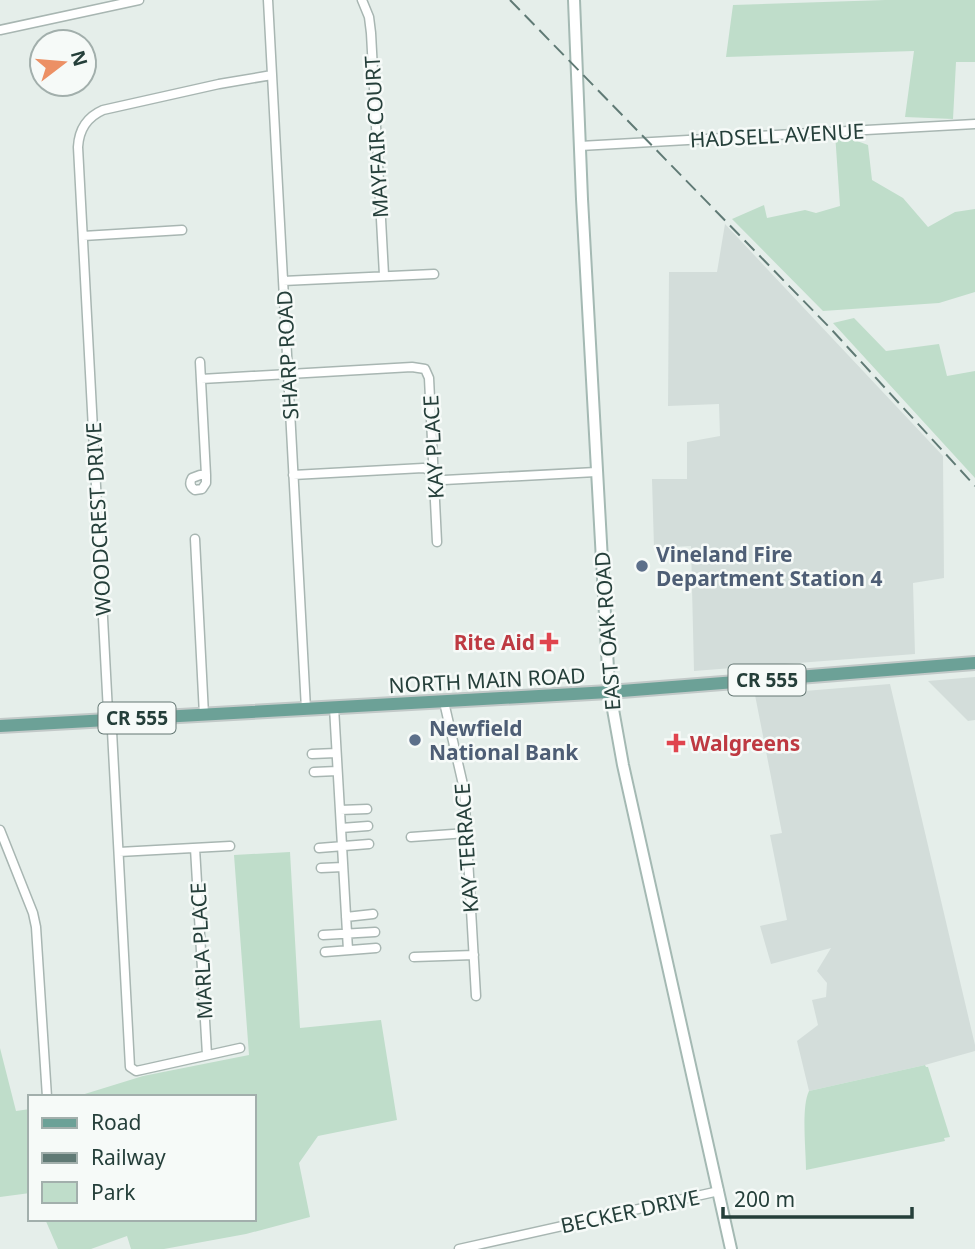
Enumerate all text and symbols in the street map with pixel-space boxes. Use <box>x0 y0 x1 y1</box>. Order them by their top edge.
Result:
north arrow <box>28 28 98 98</box>
text: N <box>65 47 94 69</box>
street label: MAYFAIR COURT <box>358 55 394 219</box>
street label: HADSELL AVENUE <box>689 116 865 154</box>
street label: SHARP ROAD <box>270 290 304 420</box>
street label: KAY PLACE <box>416 394 450 500</box>
street label: WOODCREST DRIVE <box>79 421 117 617</box>
place label: Vineland Fire Department Station 4 <box>656 540 882 592</box>
street label: EAST OAK ROAD <box>587 551 627 711</box>
marker: Vineland Fire Department Station 4 <box>634 558 650 574</box>
place label: Rite Aid <box>454 628 535 656</box>
marker: Rite Aid <box>541 634 557 650</box>
street label: NORTH MAIN ROAD <box>388 661 586 699</box>
road number: CR 555 <box>728 664 806 695</box>
road number: CR 555 <box>99 702 176 734</box>
place label: Newfield National Bank <box>429 714 579 766</box>
place label: Walgreens <box>690 729 800 757</box>
marker: Newfield National Bank <box>407 732 423 748</box>
marker: Walgreens <box>668 735 684 751</box>
street label: KAY TERRACE <box>448 782 484 914</box>
street label: MARLA PLACE <box>183 882 219 1020</box>
legend <box>28 1095 256 1221</box>
text: Road <box>91 1108 141 1136</box>
text: Railway <box>91 1143 166 1171</box>
scale bar <box>723 1176 912 1220</box>
text: Park <box>91 1178 136 1206</box>
street label: BECKER DRIVE <box>558 1183 702 1239</box>
text: 200 m <box>734 1185 795 1213</box>

